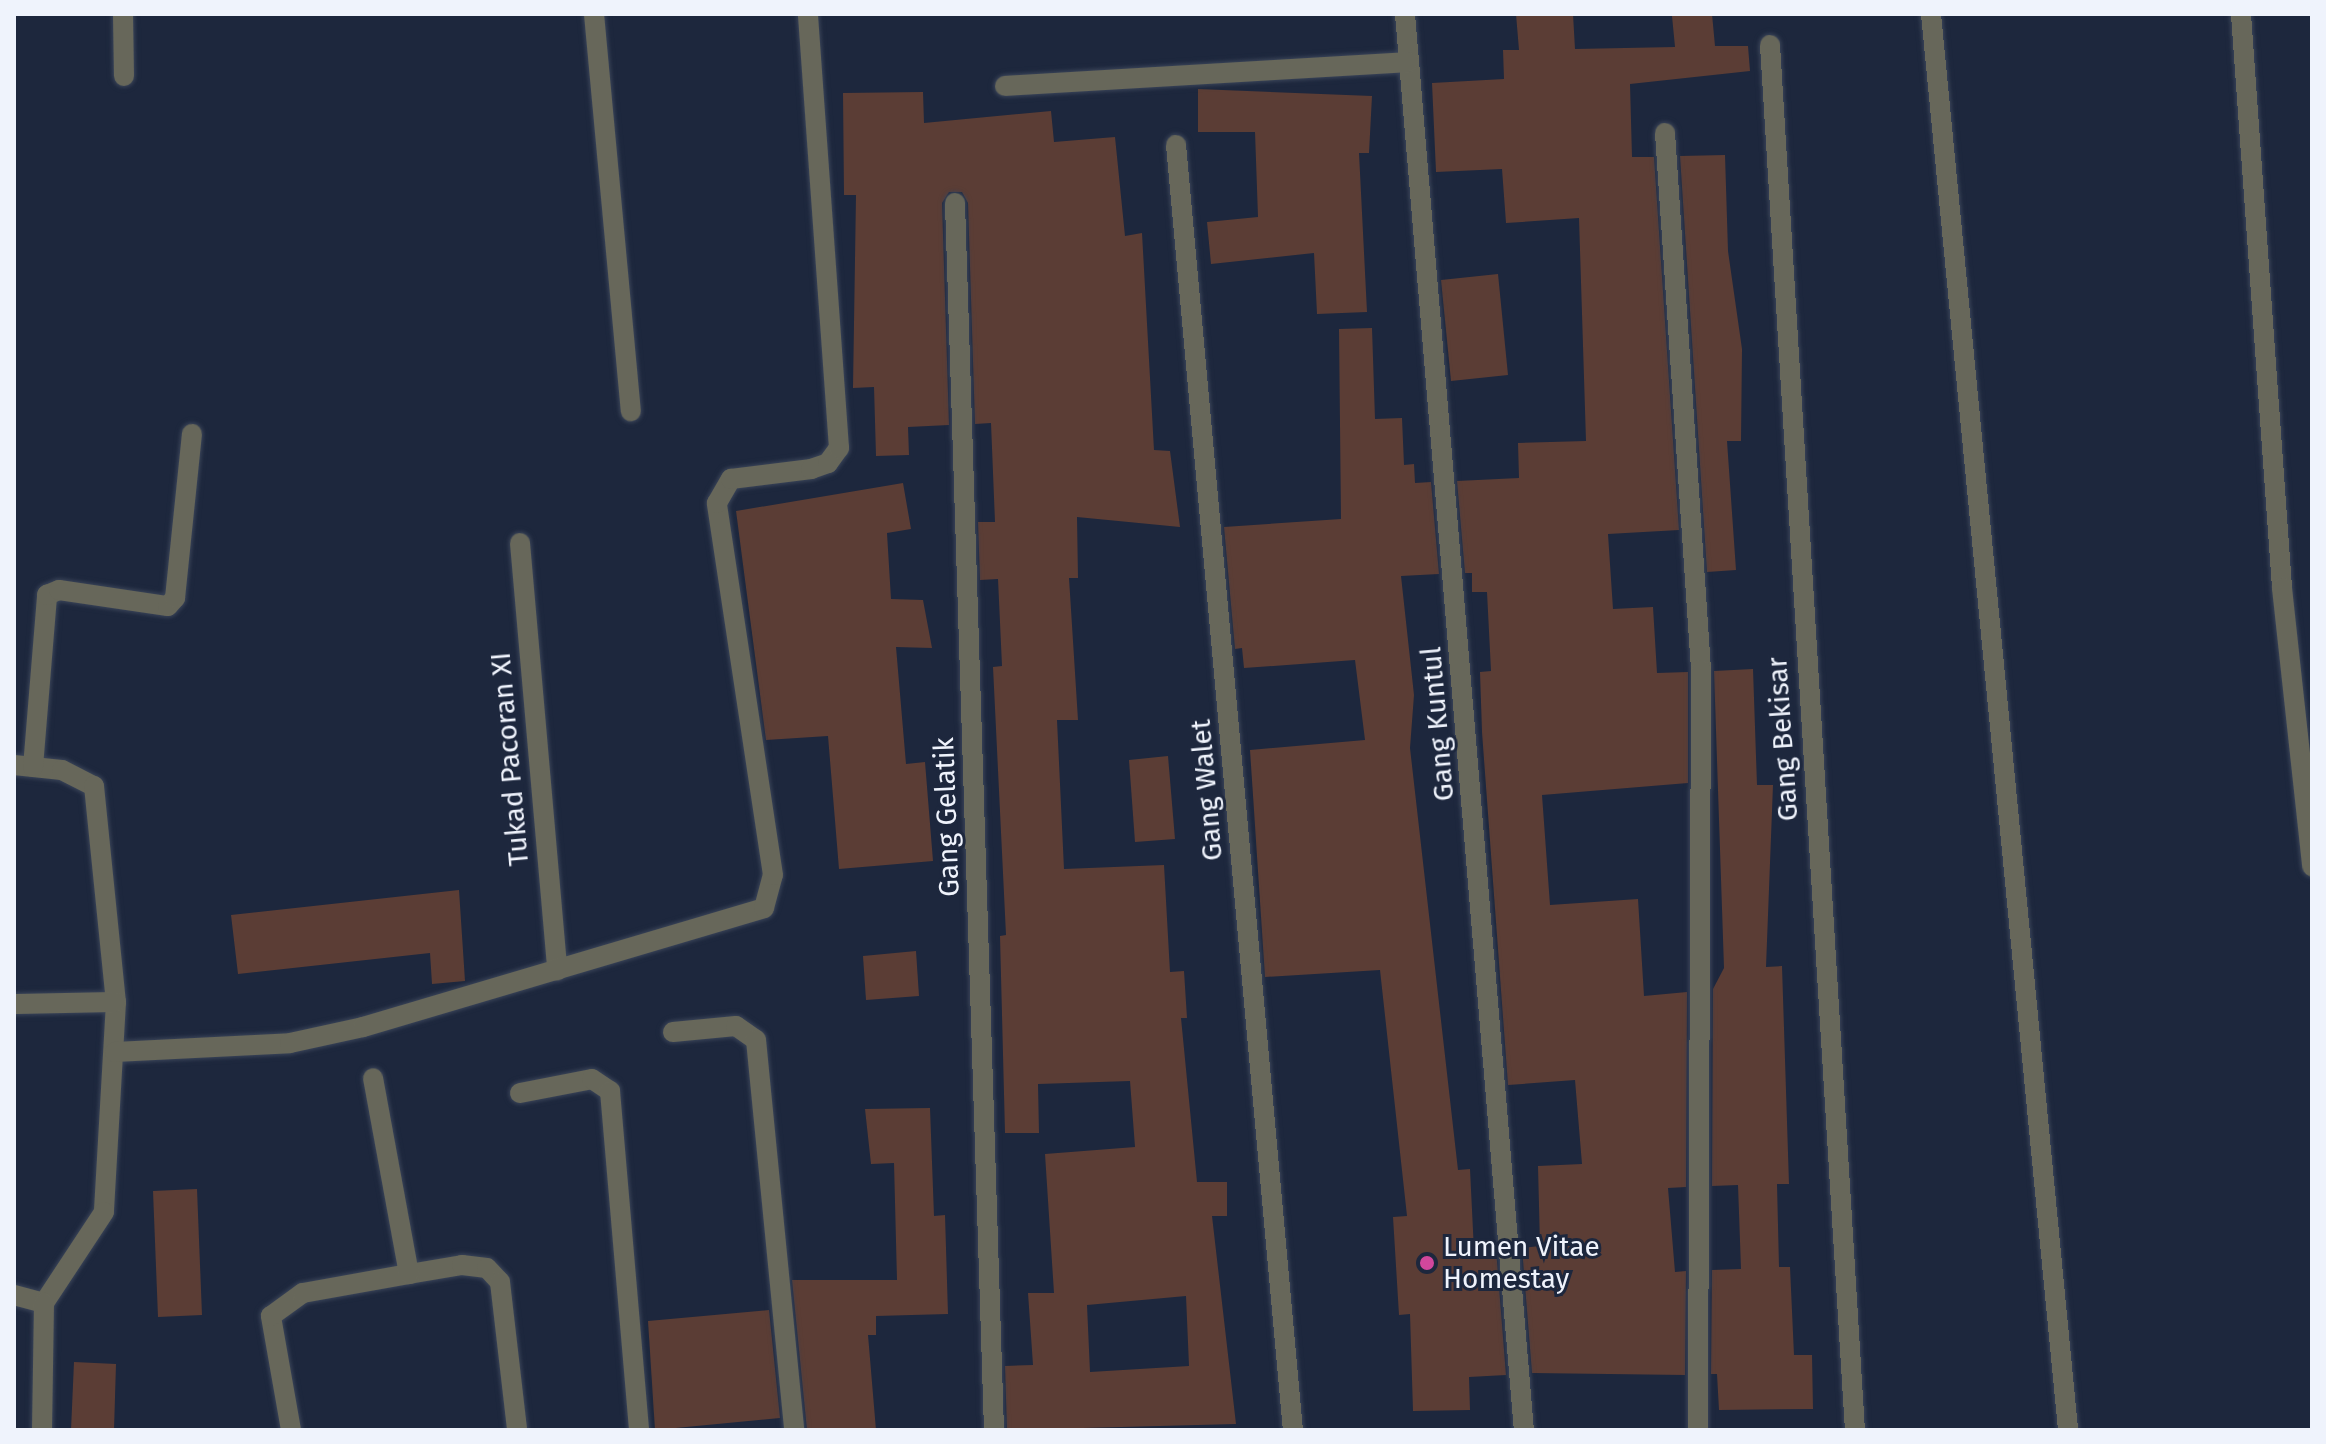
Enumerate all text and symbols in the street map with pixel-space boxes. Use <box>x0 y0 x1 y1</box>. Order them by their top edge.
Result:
street label: Gang Kuntul <box>1415 645 1461 803</box>
street label: Tukad Pacoran XI <box>484 651 536 867</box>
street label: Gang Bekisar <box>1760 656 1806 822</box>
street label: Gang Walet <box>1184 718 1230 862</box>
street label: Gang Gelatik <box>927 737 967 897</box>
place label: Lumen Vitae Homestay <box>1443 1230 1600 1296</box>
marker: Lumen Vitae Homestay <box>1418 1254 1436 1272</box>

